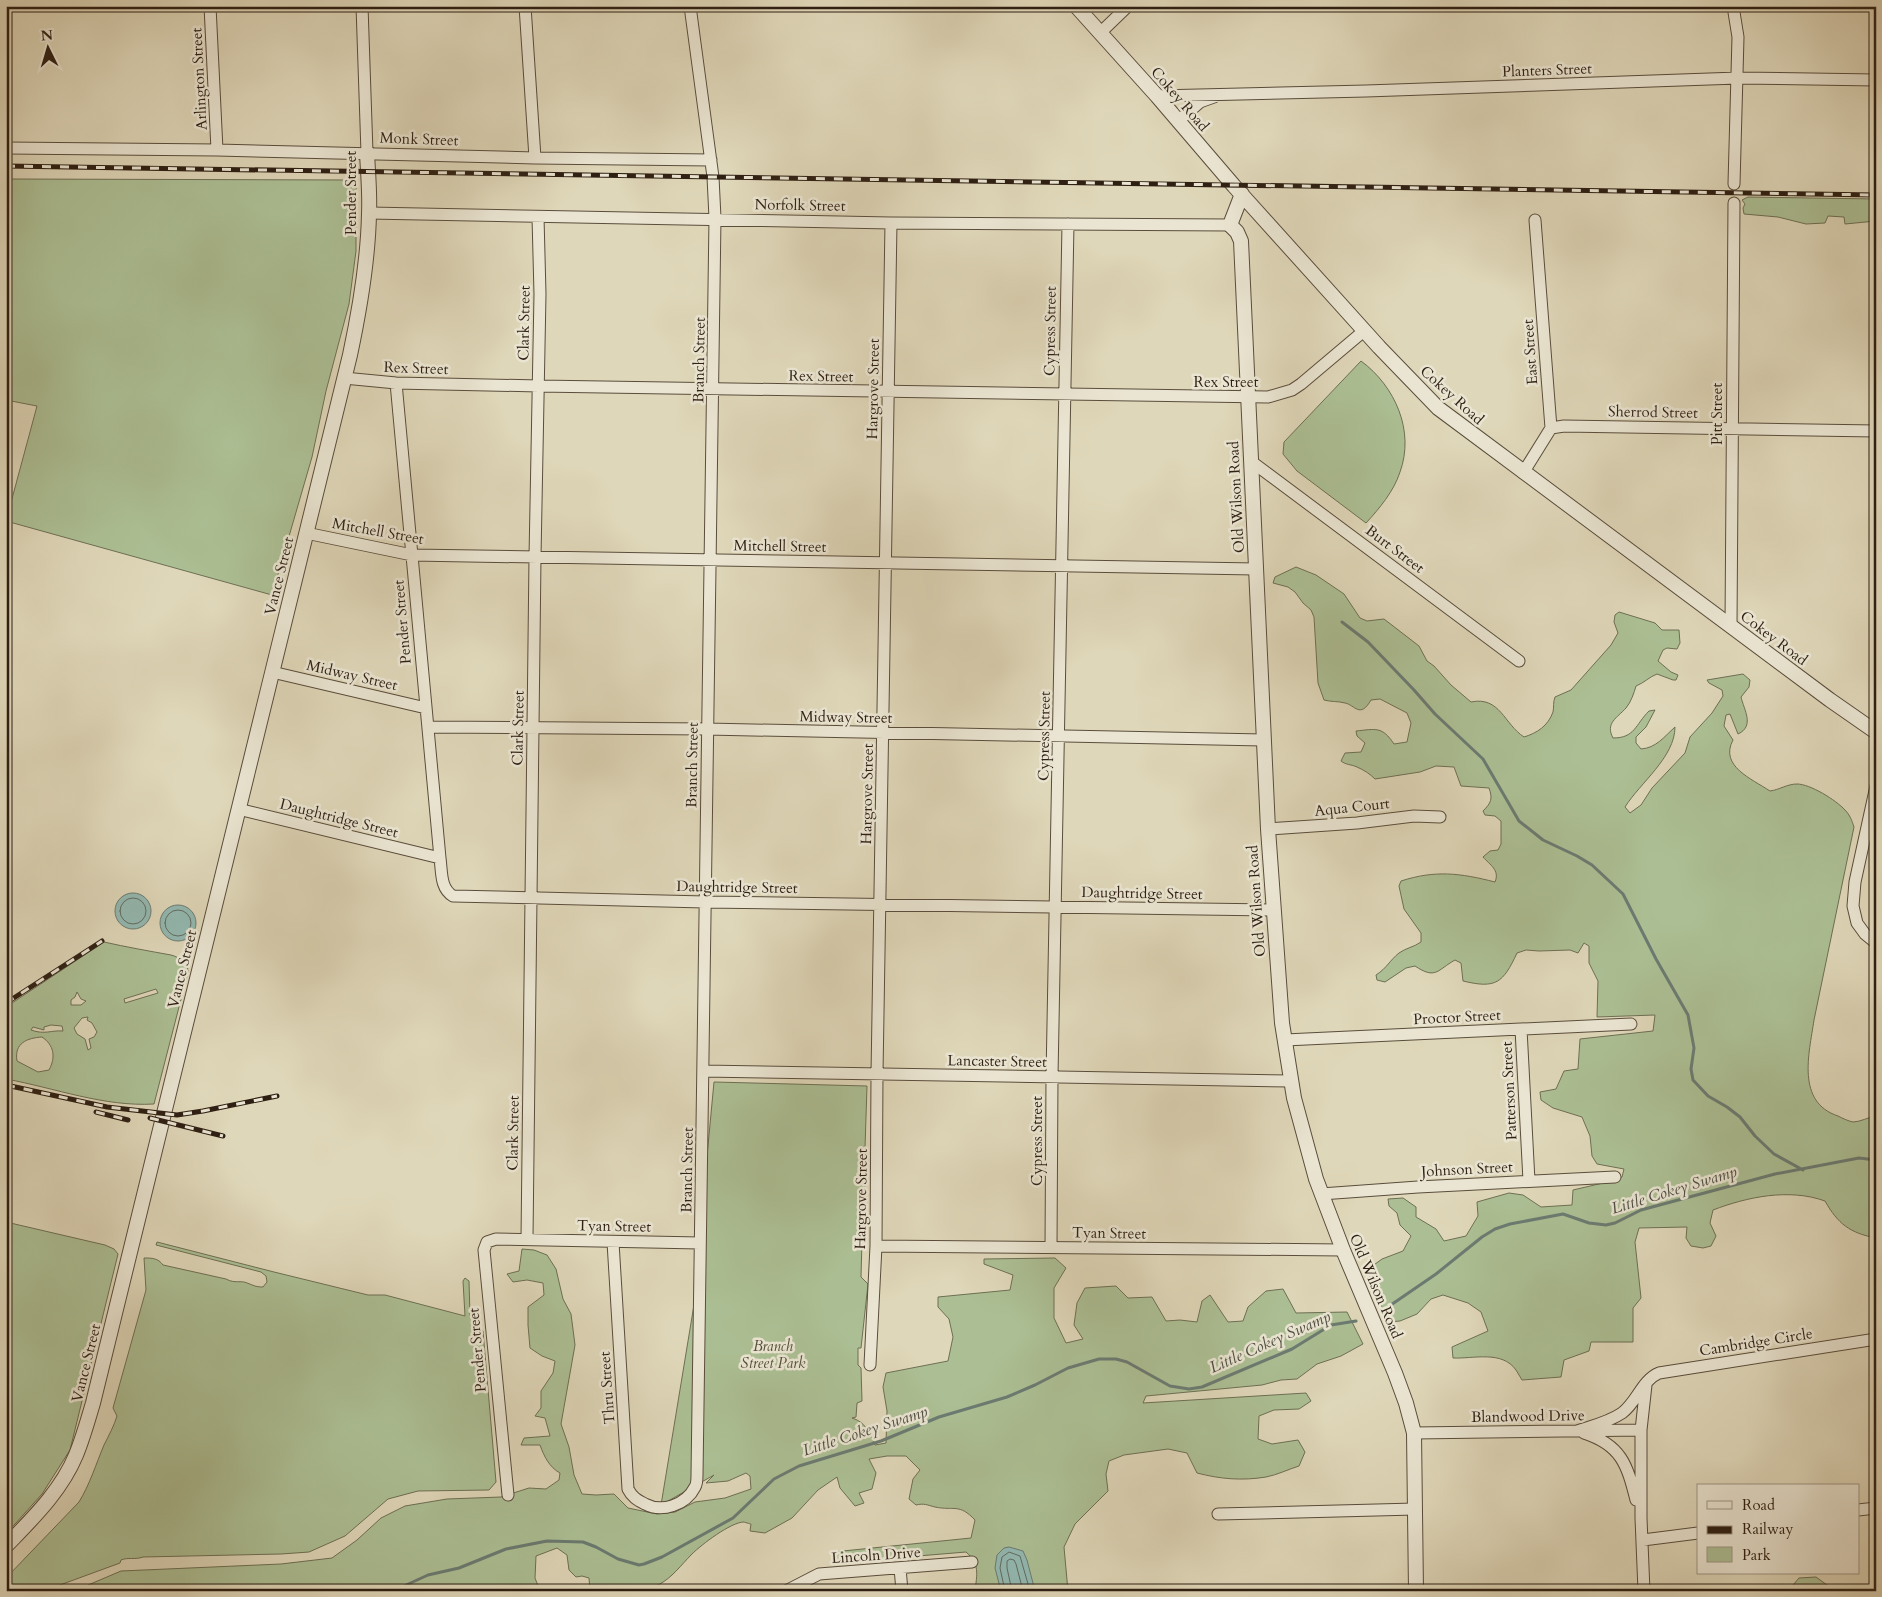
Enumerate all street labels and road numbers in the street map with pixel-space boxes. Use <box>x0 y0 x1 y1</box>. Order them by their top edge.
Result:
street label: Arlington Street <box>186 27 212 131</box>
street label: Planters Street <box>1502 58 1592 82</box>
street label: Cokey Road <box>1146 62 1214 136</box>
street label: Monk Street <box>379 128 459 150</box>
street label: Pender Street <box>341 150 361 235</box>
street label: Norfolk Street <box>754 194 846 216</box>
street label: Clark Street <box>513 285 535 361</box>
street label: Cypress Street <box>1039 286 1061 376</box>
street label: Branch Street <box>688 317 710 403</box>
street label: East Street <box>1518 318 1542 385</box>
street label: Hargrove Street <box>862 338 884 440</box>
street label: Rex Street <box>383 357 449 379</box>
street label: Cokey Road <box>1416 361 1488 429</box>
street label: Rex Street <box>788 365 854 387</box>
street label: Rex Street <box>1194 372 1259 392</box>
street label: Pitt Street <box>1707 382 1727 445</box>
street label: Sherrod Street <box>1608 401 1698 423</box>
street label: Old Wilson Road <box>1223 441 1249 553</box>
street label: Mitchell Street <box>331 513 426 549</box>
street label: Burt Street <box>1362 520 1429 578</box>
street label: Vance Street <box>260 535 298 617</box>
street label: Mitchell Street <box>733 535 827 557</box>
street label: Pender Street <box>388 579 416 665</box>
street label: Cokey Road <box>1736 606 1812 670</box>
street label: Midway Street <box>304 655 400 695</box>
street label: Clark Street <box>507 690 529 766</box>
street label: Cypress Street <box>1033 691 1055 781</box>
street label: Midway Street <box>799 706 893 728</box>
street label: Branch Street <box>681 722 703 808</box>
street label: Hargrove Street <box>856 743 878 845</box>
street label: Aqua Court <box>1313 793 1391 821</box>
street label: Daughtridge Street <box>278 794 401 842</box>
street label: Old Wilson Road <box>1242 844 1270 958</box>
street label: Daughtridge Street <box>676 876 798 898</box>
street label: Daughtridge Street <box>1081 882 1203 904</box>
street label: Vance Street <box>163 928 201 1010</box>
street label: Proctor Street <box>1413 1005 1502 1029</box>
street label: Patterson Street <box>1496 1041 1522 1141</box>
street label: Lancaster Street <box>947 1050 1047 1072</box>
street label: Clark Street <box>502 1095 524 1171</box>
street label: Cypress Street <box>1027 1096 1047 1186</box>
street label: Branch Street <box>676 1127 698 1213</box>
street label: Hargrove Street <box>850 1148 872 1250</box>
street label: Johnson Street <box>1419 1157 1514 1181</box>
street label: Tyan Street <box>577 1215 651 1237</box>
street label: Tyan Street <box>1072 1222 1146 1244</box>
street label: Old Wilson Road <box>1345 1231 1407 1341</box>
street label: Pender Street <box>463 1307 491 1393</box>
street label: Vance Street <box>67 1322 105 1404</box>
street label: Cambridge Circle <box>1698 1323 1814 1361</box>
street label: Thru Street <box>594 1351 620 1425</box>
street label: Blandwood Drive <box>1471 1405 1585 1427</box>
street label: Lincoln Drive <box>831 1542 921 1568</box>

